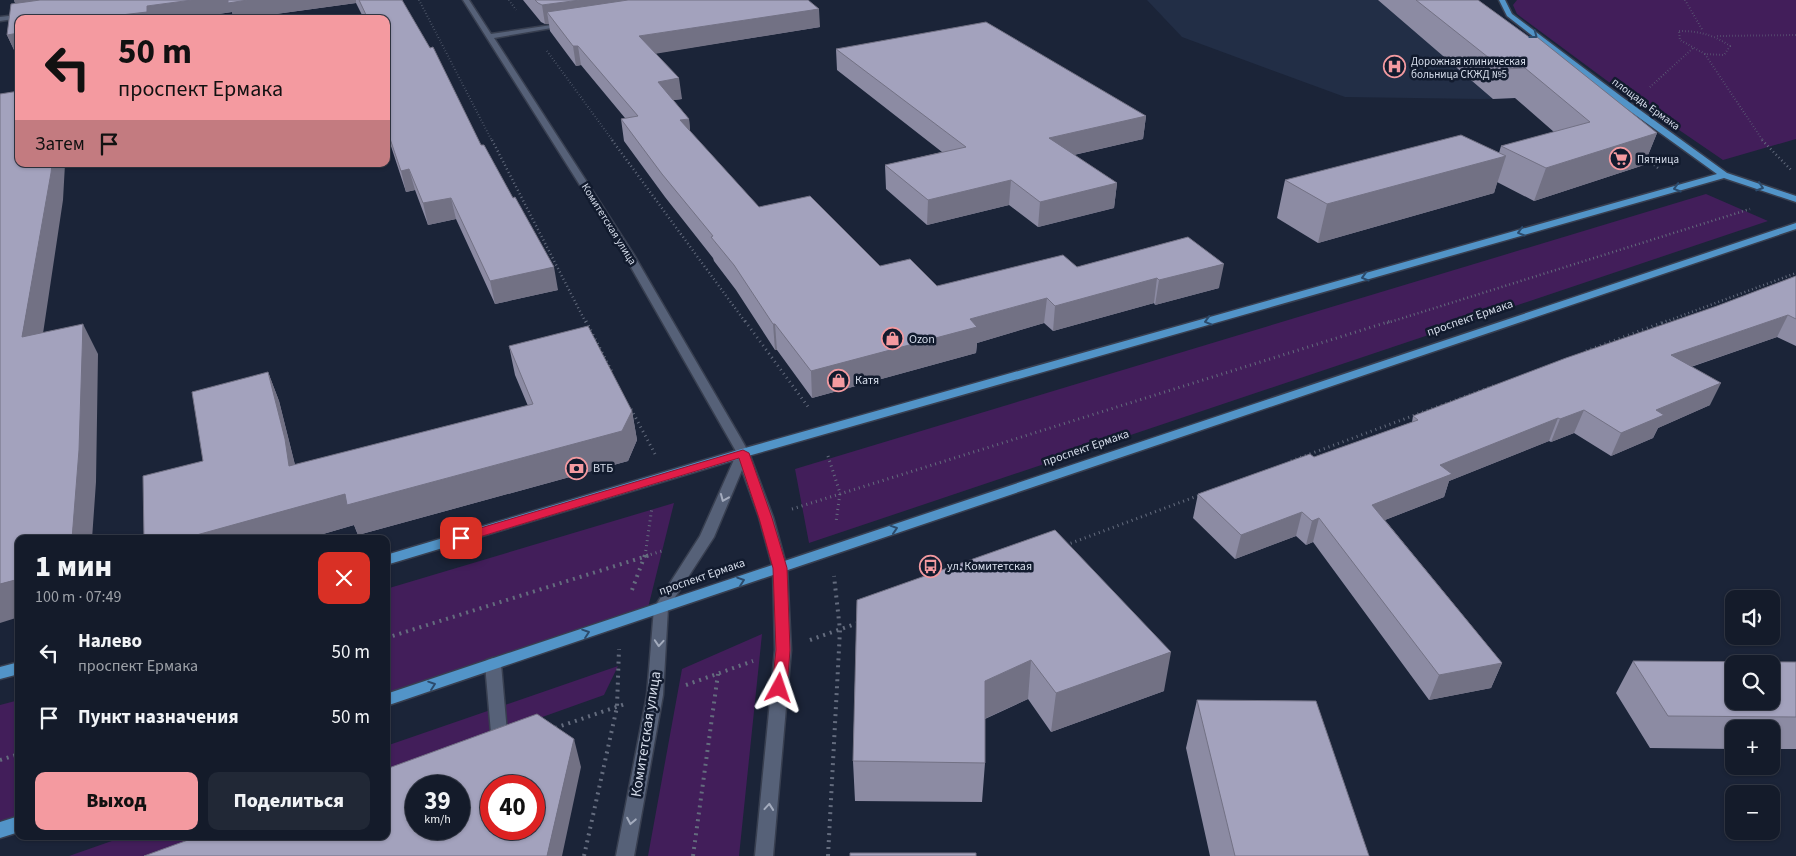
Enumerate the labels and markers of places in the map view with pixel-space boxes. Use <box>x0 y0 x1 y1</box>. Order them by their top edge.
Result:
place label: Дорожная клиническая больница СКЖД №5 <box>1411 54 1526 82</box>
hospital icon: Дорожная клиническая больница СКЖД №5 <box>1383 55 1407 79</box>
supermarket icon: Пятница <box>1609 147 1633 171</box>
place label: Пятница <box>1637 152 1679 167</box>
shop icon: Ozon <box>881 327 905 351</box>
place label: Ozon <box>909 331 935 348</box>
shop icon: Катя <box>827 368 851 392</box>
place label: Катя <box>855 372 879 389</box>
bank icon: ВТБ <box>565 456 589 480</box>
place label: ВТБ <box>593 460 613 477</box>
pin <box>440 517 482 559</box>
bus stop icon: ул. Комитетская <box>919 554 943 578</box>
place label: ул. Комитетская <box>947 558 1032 575</box>

